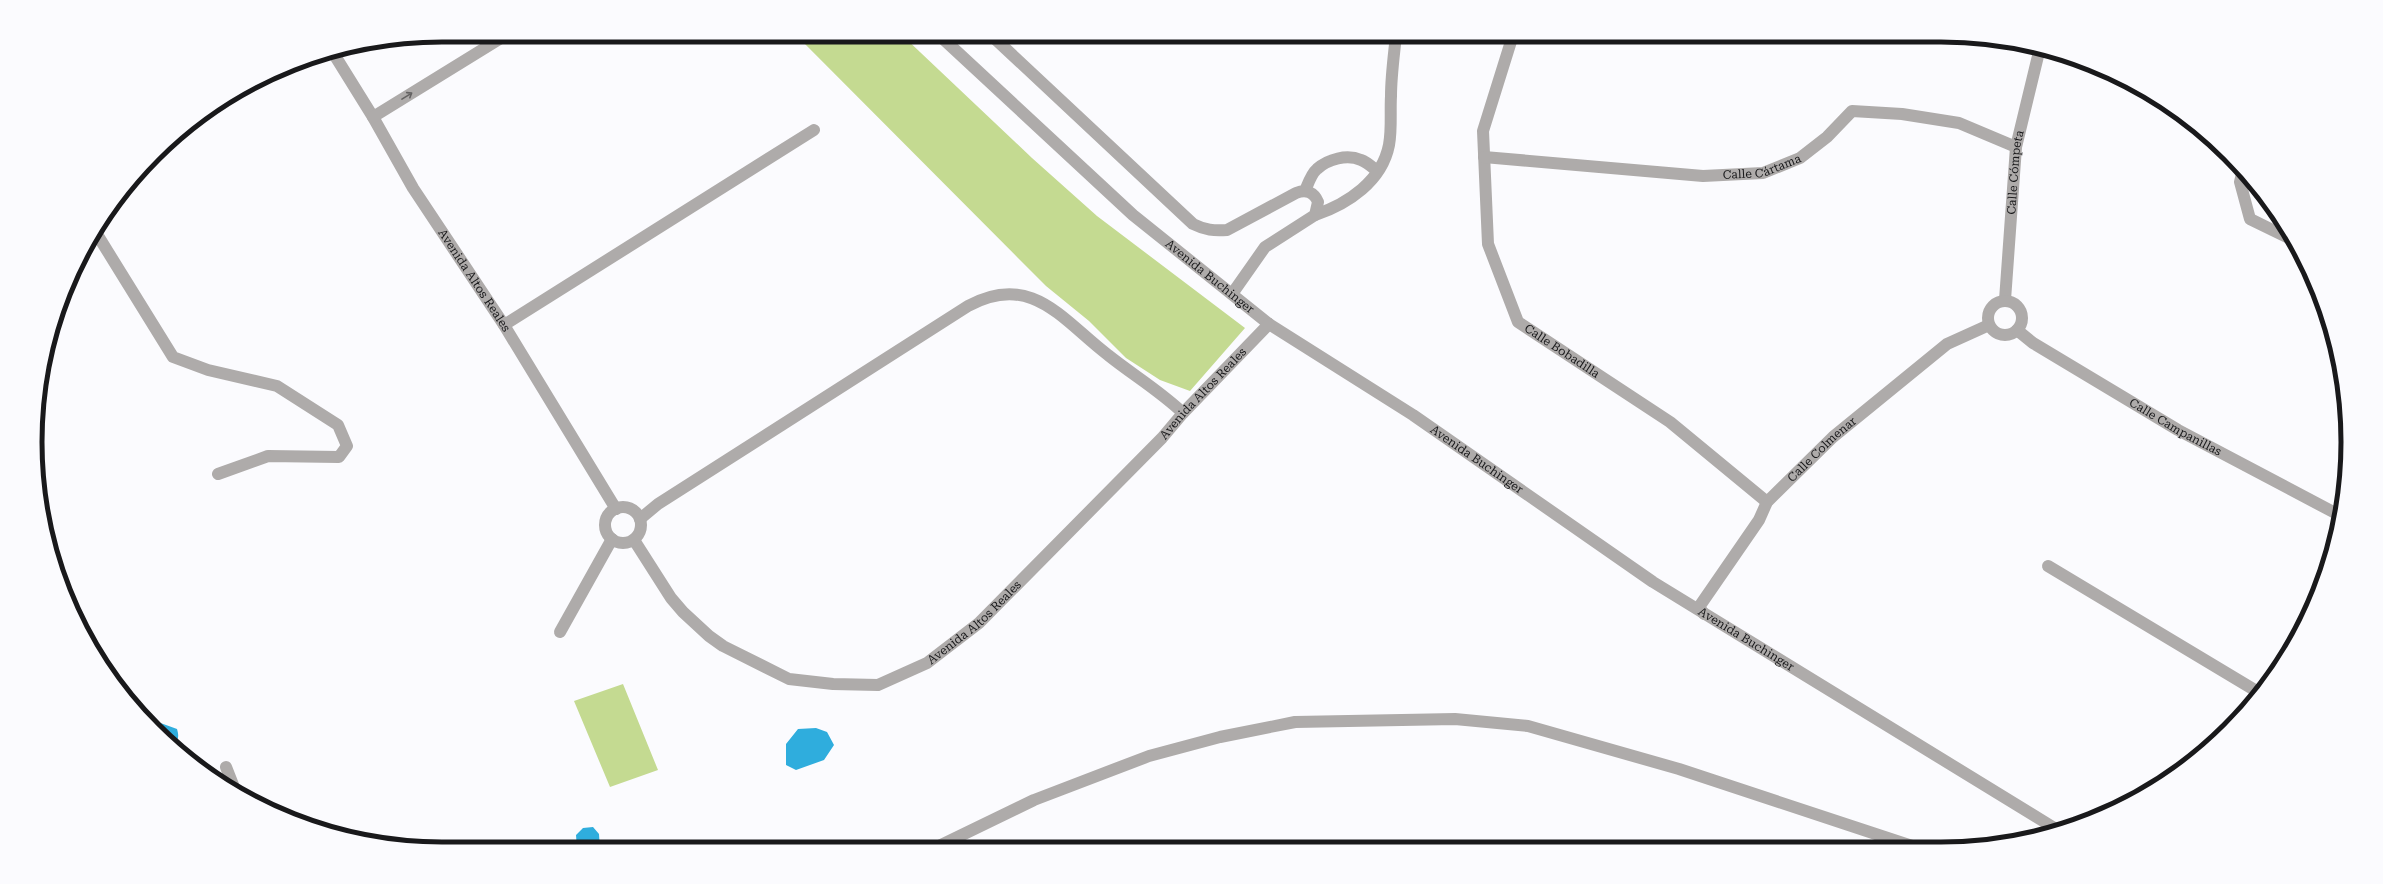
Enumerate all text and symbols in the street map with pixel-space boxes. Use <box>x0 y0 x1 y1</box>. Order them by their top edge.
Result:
one-way arrow <box>401 92 412 101</box>
street label: Calle Cómpeta <box>2004 128 2027 215</box>
street label: Calle Cártama <box>1722 151 1804 182</box>
street label: Avenida Altos Reales <box>435 226 513 334</box>
street label: Avenida Buchinger <box>1163 237 1257 316</box>
street label: Calle Bobadilla <box>1522 321 1603 381</box>
street label: Avenida Altos Reales <box>1157 345 1249 442</box>
street label: Calle Campanillas <box>2127 395 2224 459</box>
street label: Calle Colmenar <box>1785 414 1859 485</box>
street label: Avenida Buchinger <box>1428 422 1526 497</box>
street label: Avenida Altos Reales <box>925 577 1024 667</box>
street label: Avenida Buchinger <box>1696 604 1797 674</box>

